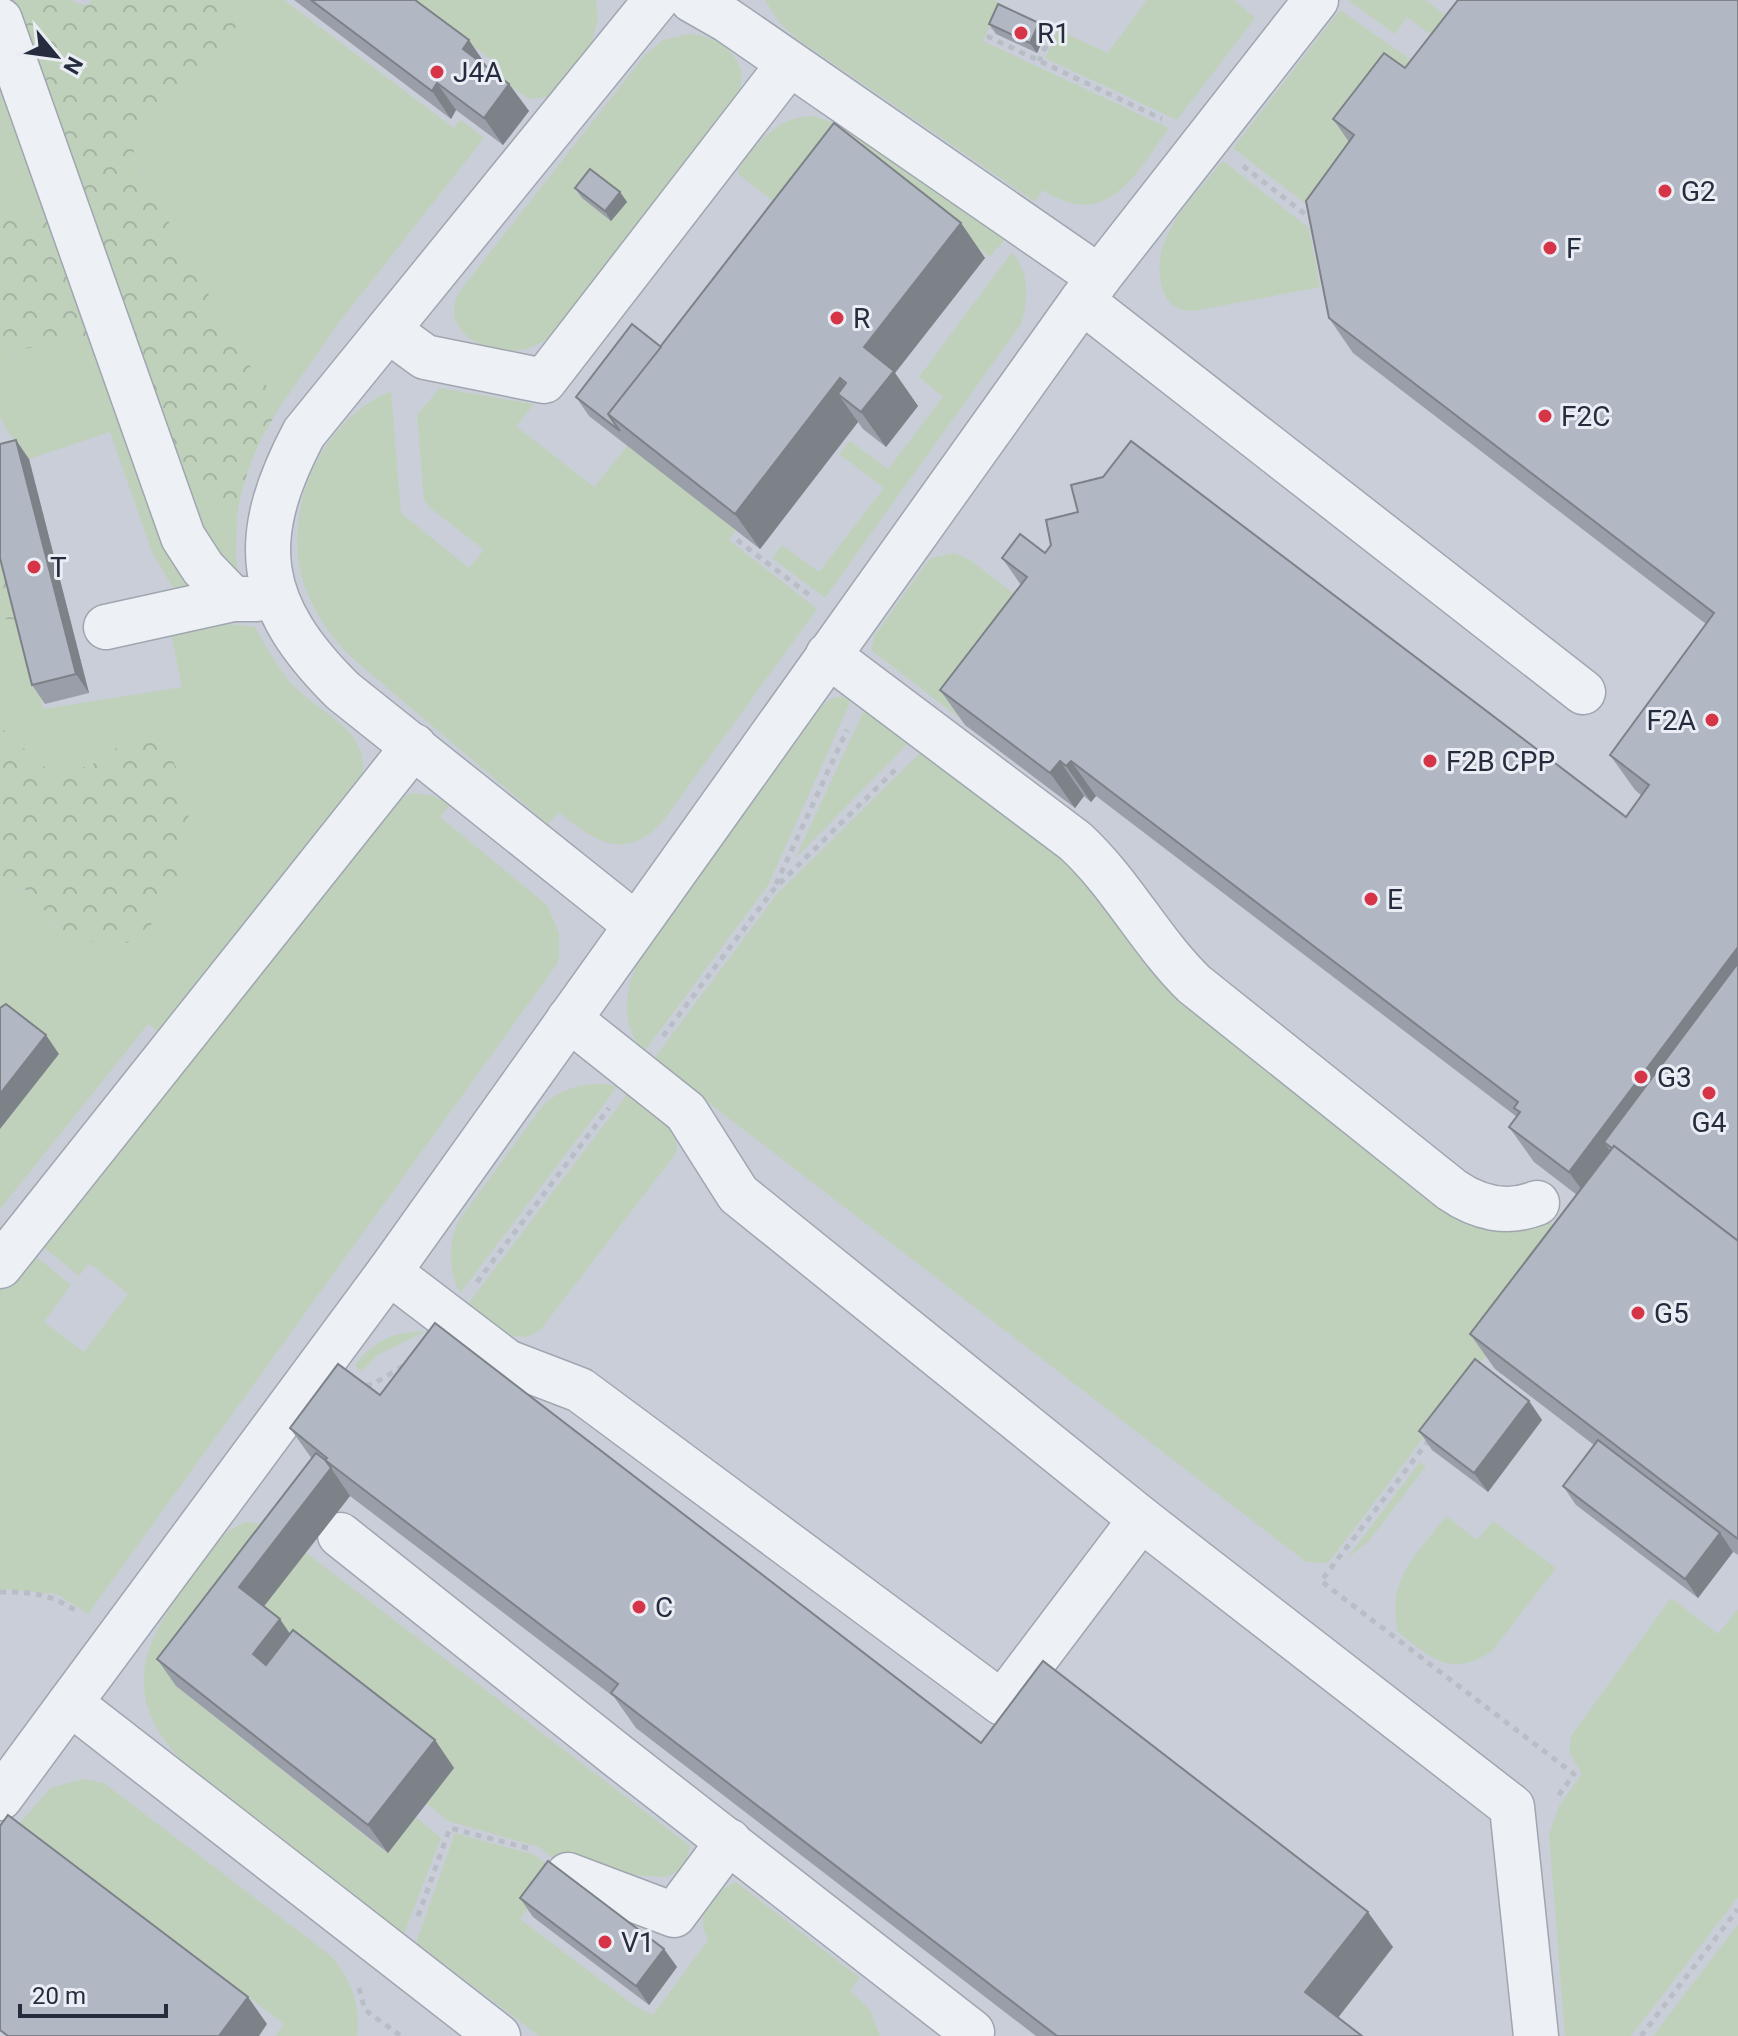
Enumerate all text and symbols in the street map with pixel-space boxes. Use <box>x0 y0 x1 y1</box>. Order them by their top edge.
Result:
north arrow <box>16 16 96 96</box>
place label: R1 <box>1037 17 1070 50</box>
marker: R1 <box>1012 24 1030 42</box>
text: N <box>58 53 88 78</box>
place label: J4A <box>453 56 502 89</box>
marker: J4A <box>428 63 446 81</box>
place label: G2 <box>1681 175 1716 208</box>
marker: G2 <box>1656 182 1674 200</box>
place label: F <box>1566 232 1581 265</box>
marker: F <box>1541 239 1559 257</box>
place label: R <box>853 302 870 335</box>
marker: R <box>828 309 846 327</box>
place label: F2C <box>1561 400 1610 433</box>
marker: F2C <box>1536 407 1554 425</box>
place label: T <box>50 551 67 584</box>
marker: T <box>25 558 43 576</box>
place label: F2A <box>1647 704 1696 737</box>
marker: F2A <box>1703 711 1721 729</box>
place label: F2B CPP <box>1446 745 1555 778</box>
marker: F2B CPP <box>1421 752 1439 770</box>
place label: E <box>1387 883 1403 916</box>
marker: E <box>1362 890 1380 908</box>
place label: G3 <box>1657 1061 1692 1094</box>
marker: G3 <box>1632 1068 1650 1086</box>
marker: G4 <box>1700 1084 1718 1102</box>
place label: G4 <box>1692 1106 1727 1139</box>
place label: G5 <box>1654 1297 1689 1330</box>
marker: G5 <box>1629 1304 1647 1322</box>
place label: C <box>655 1591 673 1624</box>
marker: C <box>630 1598 648 1616</box>
place label: V1 <box>621 1926 655 1959</box>
marker: V1 <box>596 1933 614 1951</box>
scale bar <box>20 1968 166 2018</box>
text: 20 m <box>32 1982 86 2010</box>

